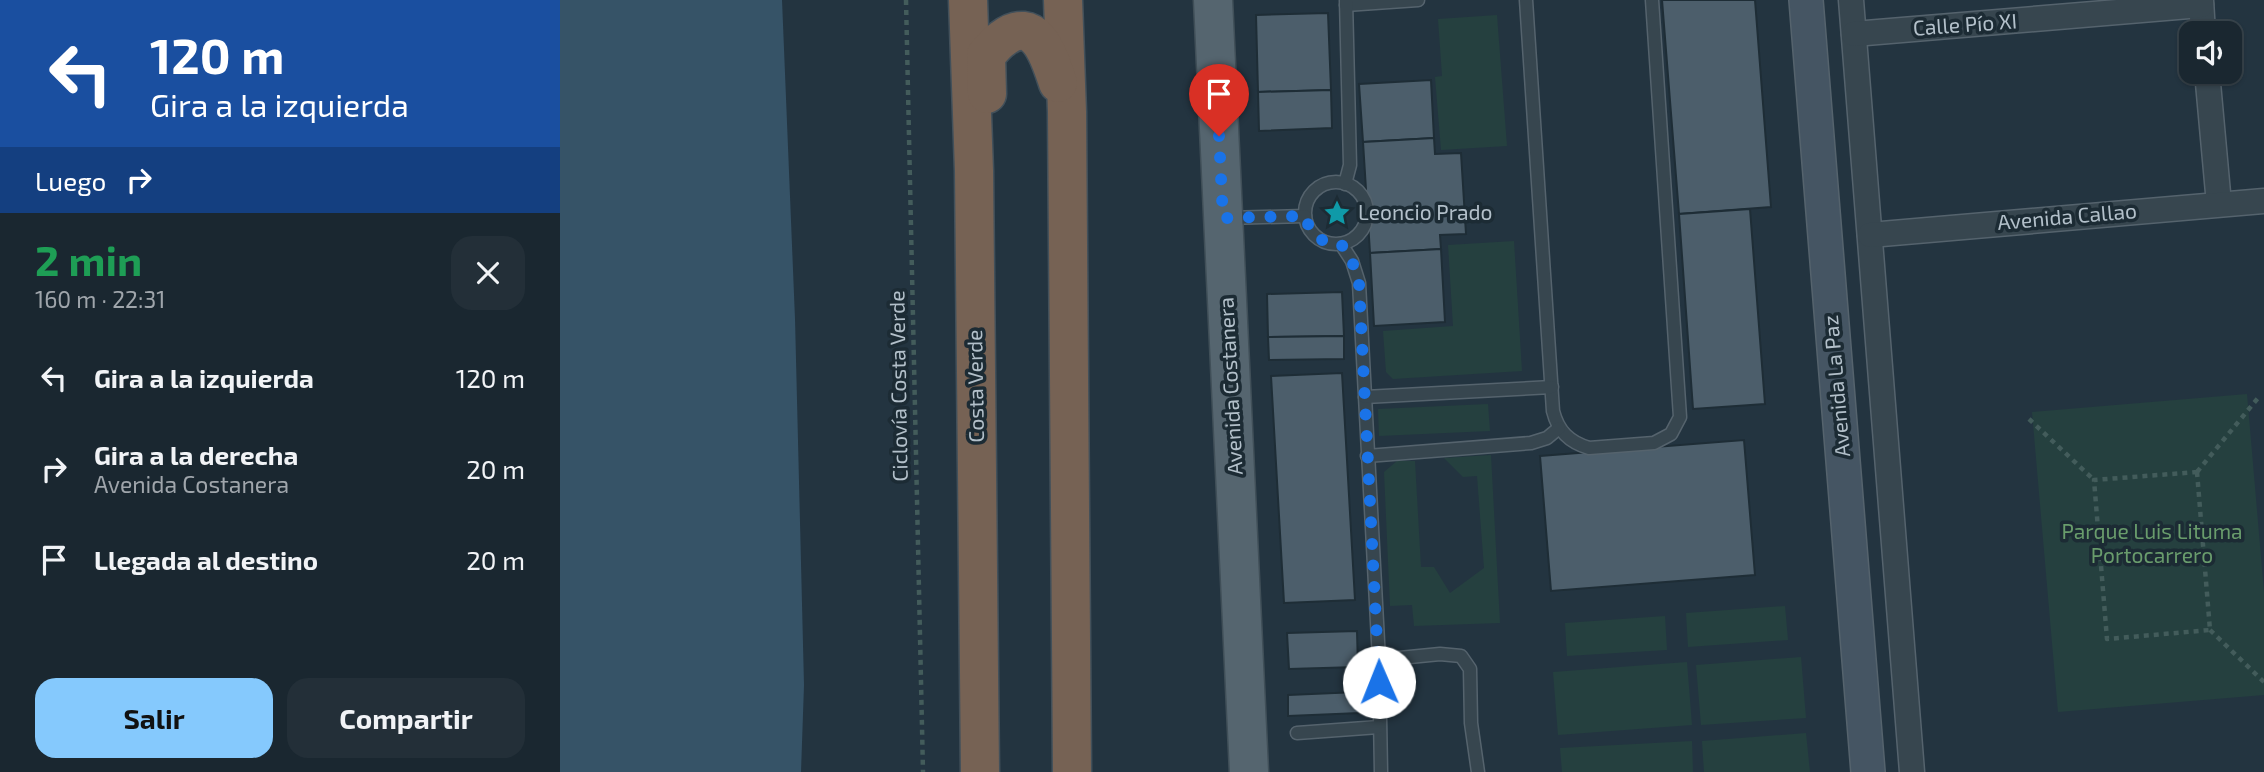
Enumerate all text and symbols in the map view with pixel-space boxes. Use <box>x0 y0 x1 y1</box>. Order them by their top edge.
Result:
street label: Calle Pío XI <box>1912 7 2018 40</box>
map controls <box>2179 21 2242 84</box>
button: sound <box>2179 21 2242 84</box>
text: 120 m <box>150 25 284 84</box>
icon: left <box>35 28 126 119</box>
pin <box>1189 64 1249 136</box>
icon: arrive <box>1200 75 1238 113</box>
text: Gira a la izquierda <box>150 85 409 123</box>
icon: right <box>120 161 158 199</box>
text: Luego <box>35 165 106 196</box>
street label: Avenida Callao <box>1996 197 2138 234</box>
place icon: Leoncio Prado <box>1322 198 1352 228</box>
place label: Leoncio Prado <box>1358 199 1493 224</box>
text: 2 min <box>35 234 142 284</box>
button: close <box>451 236 525 310</box>
text: 160 m · 22:31 <box>35 285 165 313</box>
street label: Ciclovía Costa Verde <box>883 290 912 482</box>
street label: Avenida Costanera <box>1212 296 1247 476</box>
street label: Avenida La Paz <box>1817 314 1854 458</box>
street label: Costa Verde <box>961 329 988 443</box>
icon: left <box>35 359 73 397</box>
text: Gira a la izquierda <box>94 362 314 393</box>
text: 120 m <box>456 362 525 393</box>
text: Gira a la derecha <box>94 439 298 470</box>
icon: right <box>35 450 73 488</box>
text: 20 m <box>466 453 525 484</box>
text: Avenida Costanera <box>94 470 289 498</box>
park label: Parque Luis Lituma Portocarrero <box>2061 518 2243 567</box>
icon: arrive <box>35 541 73 579</box>
text: Llegada al destino <box>94 544 318 575</box>
text: 20 m <box>466 544 525 575</box>
position arrow <box>1342 645 1416 719</box>
button: Salir <box>35 678 273 758</box>
button: Compartir <box>287 678 525 758</box>

